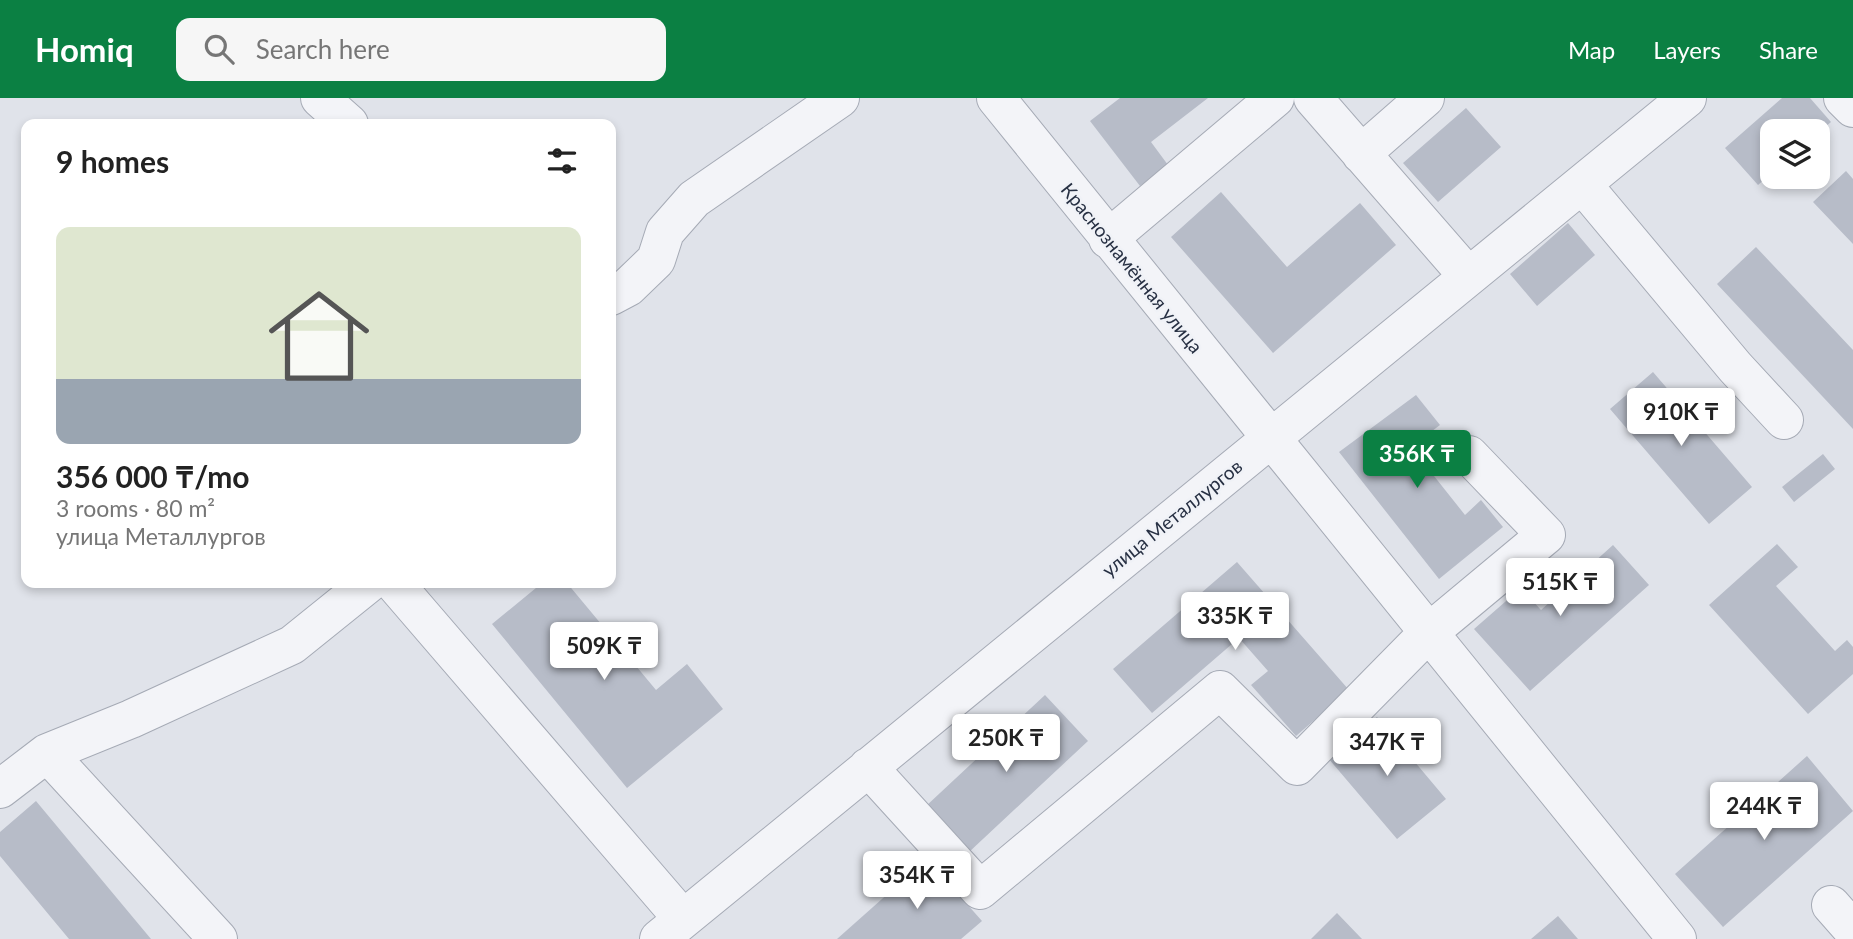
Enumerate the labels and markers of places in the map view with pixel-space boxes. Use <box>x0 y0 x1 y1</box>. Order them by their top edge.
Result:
pin: 910K ₸ <box>1624 388 1738 448</box>
pin: 356K ₸ <box>1360 430 1474 490</box>
pin: 515K ₸ <box>1503 559 1617 618</box>
pin: 335K ₸ <box>1178 592 1292 652</box>
pin: 509K ₸ <box>547 622 661 682</box>
pin: 250K ₸ <box>949 714 1063 774</box>
pin: 347K ₸ <box>1330 718 1444 778</box>
pin: 244K ₸ <box>1707 782 1821 842</box>
pin: 354K ₸ <box>860 852 974 911</box>

